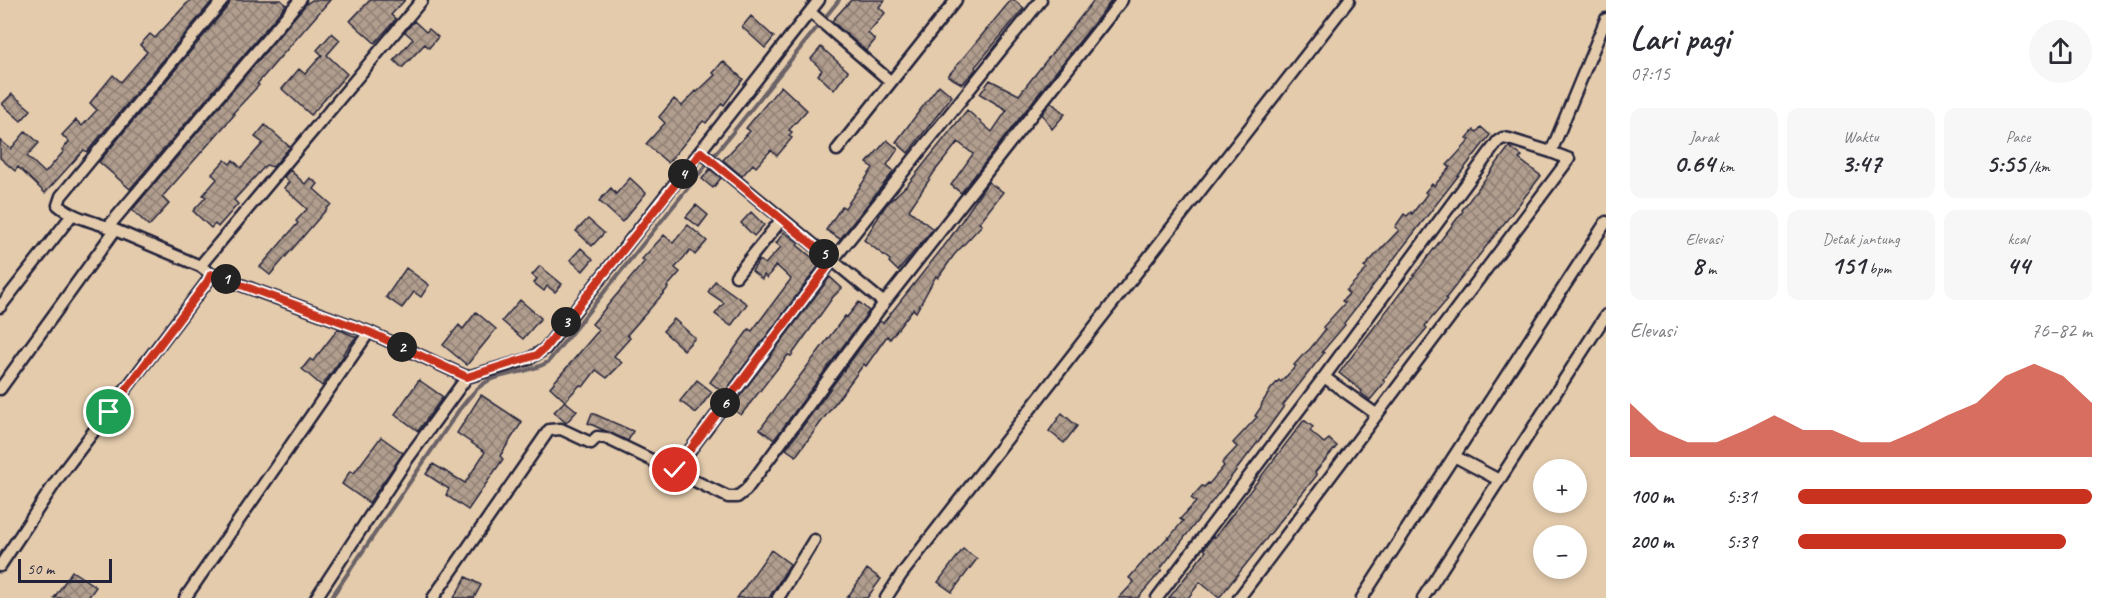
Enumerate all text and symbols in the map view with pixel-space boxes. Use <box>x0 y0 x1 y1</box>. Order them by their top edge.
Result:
text: Lari pagi <box>1630 17 1730 59</box>
button: share <box>2029 20 2092 83</box>
text: 07:15 <box>1630 61 1670 86</box>
text: Jarak <box>1689 127 1719 147</box>
text: Waktu <box>1843 127 1879 147</box>
text: Pace <box>2006 127 2030 147</box>
text: 0.64 <box>1674 147 1715 180</box>
text: 3:47 <box>1841 147 1881 180</box>
text: 5:55 <box>1986 147 2025 180</box>
text: km <box>1715 157 1734 177</box>
text: /km <box>2025 157 2050 177</box>
pin: 4 <box>668 159 698 189</box>
text: 4 <box>679 164 687 184</box>
text: Elevasi <box>1686 229 1722 249</box>
text: Detak jantung <box>1822 229 1900 249</box>
text: kcal <box>2007 229 2029 249</box>
pin: 5 <box>809 239 839 269</box>
text: 5 <box>821 244 827 264</box>
text: 8 <box>1692 249 1703 282</box>
text: 151 <box>1831 249 1865 282</box>
text: 44 <box>2006 249 2030 282</box>
text: m <box>1703 259 1716 279</box>
text: bpm <box>1865 259 1891 279</box>
pin: 1 <box>211 264 241 294</box>
text: 1 <box>222 269 230 289</box>
pin: 3 <box>551 307 581 337</box>
text: 3 <box>562 312 570 332</box>
text: Elevasi <box>1630 318 1676 343</box>
text: 76–82 m <box>2031 318 2092 343</box>
pin: 2 <box>387 332 417 362</box>
text: 2 <box>398 337 406 357</box>
pin <box>83 386 134 437</box>
pin: 6 <box>710 388 740 418</box>
text: 6 <box>721 393 729 413</box>
icon: arrive <box>92 395 125 428</box>
pin <box>649 444 700 495</box>
icon: check <box>658 453 691 486</box>
map controls <box>1533 459 1587 579</box>
button: + <box>1533 459 1587 513</box>
text: 100 m <box>1630 484 1673 509</box>
text: 5:31 <box>1726 484 1757 509</box>
button: − <box>1533 525 1587 579</box>
text: 200 m <box>1630 529 1673 554</box>
text: 5:39 <box>1726 529 1757 554</box>
scale bar <box>18 556 112 584</box>
text: 50 m <box>27 559 54 579</box>

